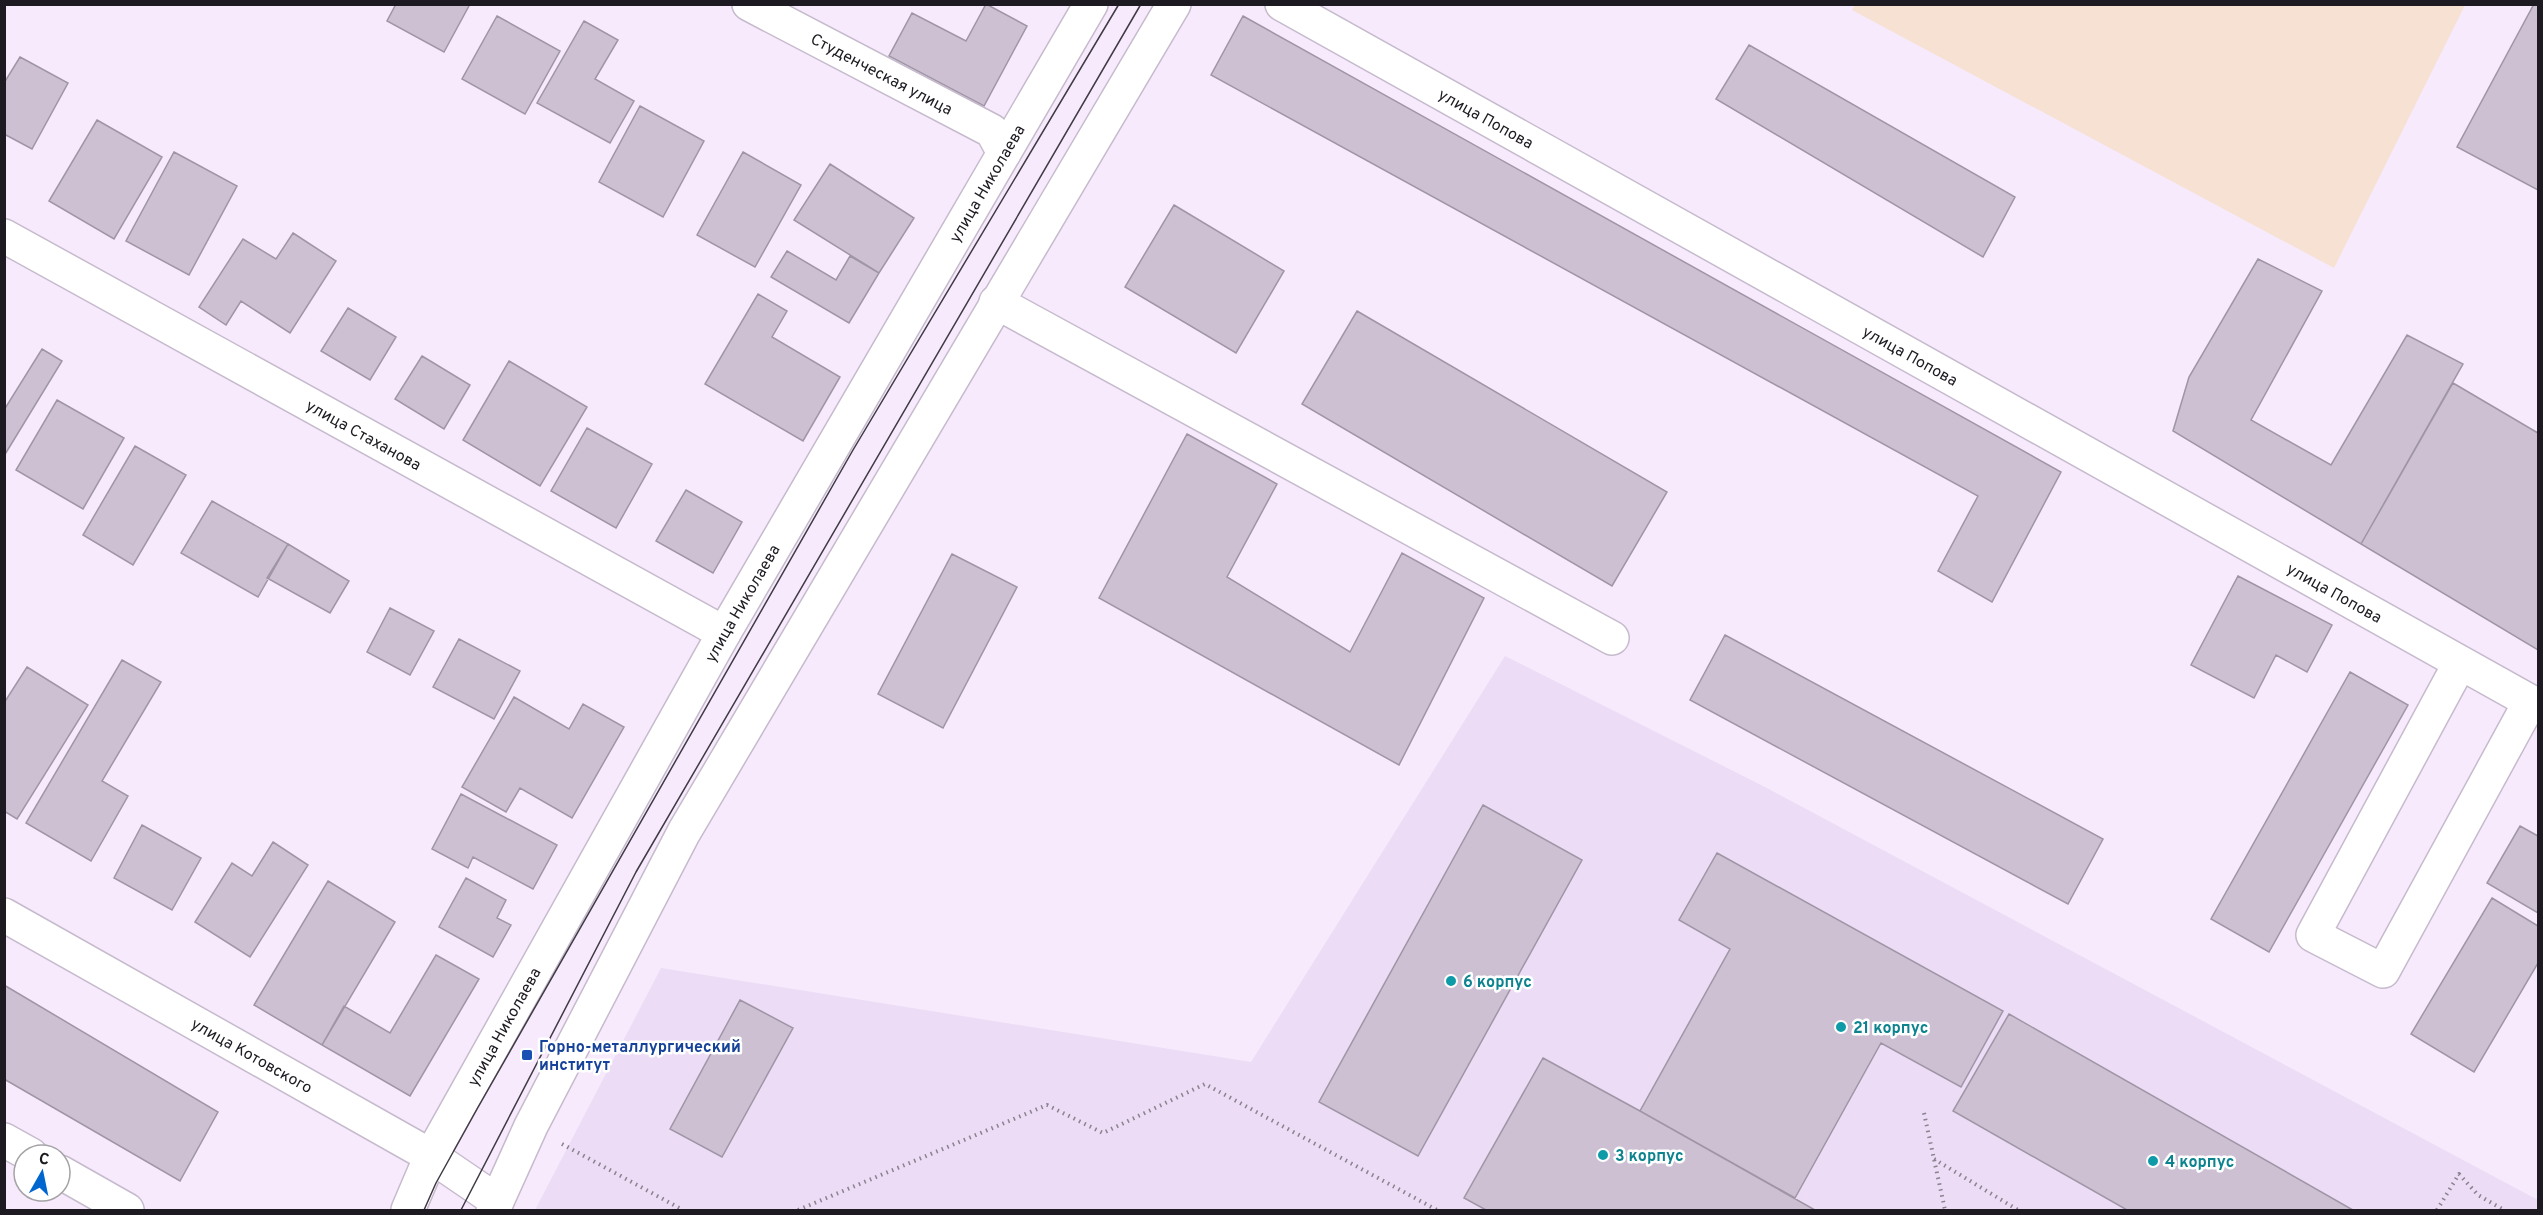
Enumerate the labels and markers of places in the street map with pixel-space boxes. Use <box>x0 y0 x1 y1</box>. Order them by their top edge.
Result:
place label: 6 корпус <box>1463 973 1532 993</box>
marker: 6 корпус <box>1444 974 1458 988</box>
place label: 21 корпус <box>1853 1019 1928 1039</box>
marker: 21 корпус <box>1834 1020 1848 1034</box>
place label: Горно-металлургический институт <box>539 1038 741 1076</box>
marker: Горно-металлургический институт <box>520 1048 534 1062</box>
place label: 3 корпус <box>1615 1147 1684 1167</box>
marker: 3 корпус <box>1596 1148 1610 1162</box>
place label: 4 корпус <box>2165 1153 2234 1173</box>
marker: 4 корпус <box>2146 1154 2160 1168</box>

